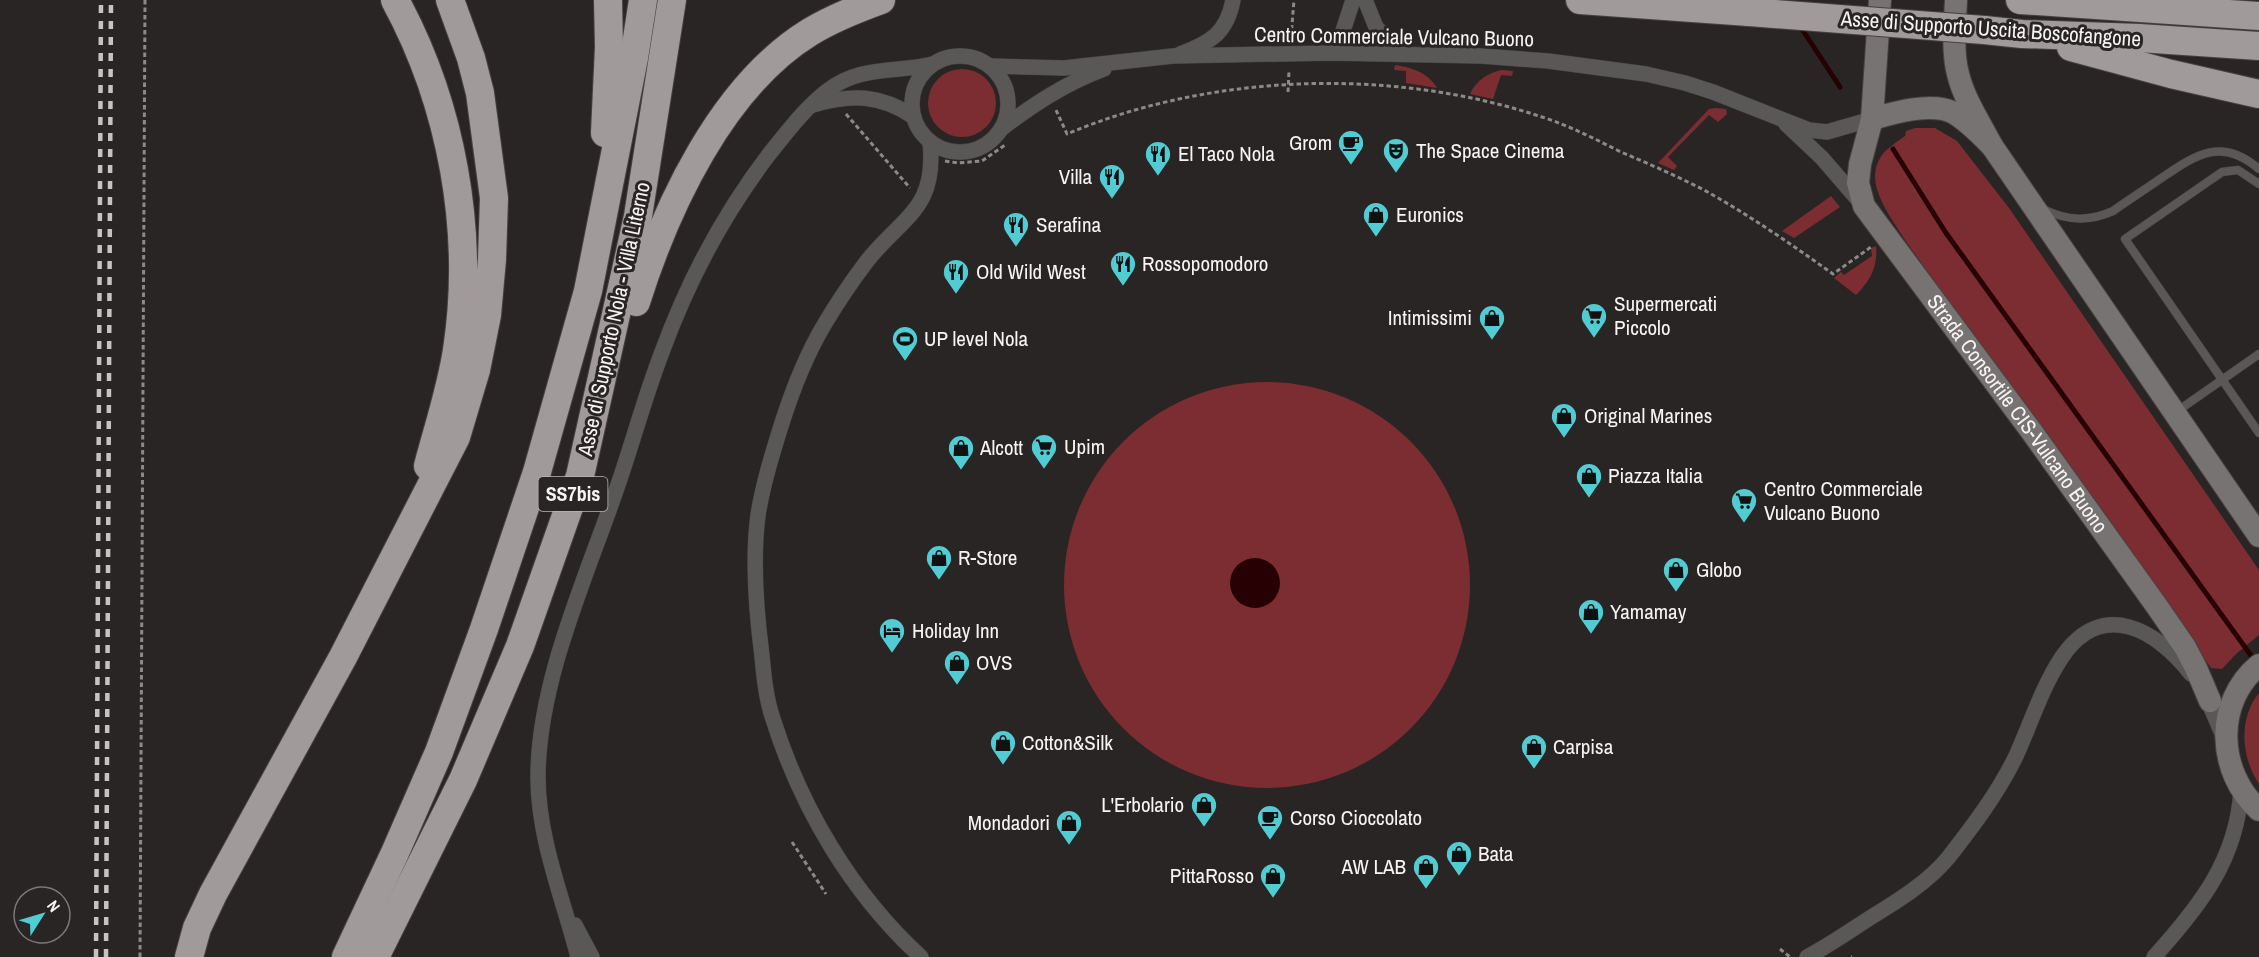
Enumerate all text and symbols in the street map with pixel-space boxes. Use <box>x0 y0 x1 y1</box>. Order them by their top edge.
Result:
street label: Asse di Supporto Uscita Boscofangone <box>1839 3 2142 53</box>
street label: Centro Commerciale Vulcano Buono <box>1254 20 1534 53</box>
place label: Grom <box>1289 128 1332 157</box>
cafe icon: Grom <box>1336 128 1366 166</box>
theatre icon: The Space Cinema <box>1381 136 1411 174</box>
place label: The Space Cinema <box>1416 136 1565 165</box>
restaurant icon: El Taco Nola <box>1143 139 1173 177</box>
place label: El Taco Nola <box>1178 139 1275 168</box>
place label: Villa <box>1059 162 1092 191</box>
restaurant icon: Villa <box>1097 162 1127 200</box>
street label: Asse di Supporto Nola - Villa Literno <box>570 179 657 459</box>
shop icon: Euronics <box>1361 200 1391 238</box>
place label: Euronics <box>1396 200 1464 229</box>
restaurant icon: Serafina <box>1001 210 1031 248</box>
place label: Serafina <box>1036 210 1102 239</box>
restaurant icon: Rossopomodoro <box>1108 249 1138 287</box>
place label: Rossopomodoro <box>1142 249 1268 278</box>
restaurant icon: Old Wild West <box>941 257 971 295</box>
place label: Old Wild West <box>976 257 1086 286</box>
street label: Strada Consortile CIS-Vulcano Buono <box>1920 288 2115 539</box>
place label: Supermercati Piccolo <box>1614 289 1717 342</box>
supermarket icon: Supermercati Piccolo <box>1579 301 1609 339</box>
place label: Intimissimi <box>1388 303 1472 332</box>
shop icon: Intimissimi <box>1477 303 1507 341</box>
sports icon: UP level Nola <box>890 324 920 362</box>
place label: UP level Nola <box>924 324 1028 353</box>
shop icon: Original Marines <box>1549 401 1579 439</box>
place label: Original Marines <box>1584 401 1712 430</box>
supermarket icon: Upim <box>1029 432 1059 470</box>
place label: Upim <box>1064 432 1105 461</box>
shop icon: Alcott <box>946 433 976 471</box>
place label: Alcott <box>979 433 1023 462</box>
shop icon: Piazza Italia <box>1574 461 1604 499</box>
place label: Piazza Italia <box>1608 461 1703 490</box>
place label: Centro Commerciale Vulcano Buono <box>1764 474 1923 527</box>
road number: SS7bis <box>538 477 608 511</box>
supermarket icon: Centro Commerciale Vulcano Buono <box>1729 486 1759 524</box>
shop icon: R-Store <box>924 543 954 581</box>
place label: R-Store <box>958 543 1017 572</box>
shop icon: Globo <box>1661 555 1691 593</box>
place label: Globo <box>1696 555 1742 584</box>
shop icon: Yamamay <box>1576 597 1606 635</box>
place label: Yamamay <box>1610 597 1687 626</box>
hotel icon: Holiday Inn <box>877 616 907 654</box>
place label: Holiday Inn <box>912 616 999 645</box>
shop icon: OVS <box>942 648 972 686</box>
place label: OVS <box>976 648 1012 677</box>
shop icon: Cotton&Silk <box>988 728 1018 766</box>
place label: Cotton&Silk <box>1022 728 1113 757</box>
shop icon: Carpisa <box>1519 732 1549 770</box>
place label: Carpisa <box>1553 732 1614 761</box>
place label: L'Erbolario <box>1101 790 1184 819</box>
shop icon: L'Erbolario <box>1189 790 1219 828</box>
cafe icon: Corso Cioccolato <box>1255 803 1285 841</box>
place label: Corso Cioccolato <box>1290 803 1422 832</box>
place label: Mondadori <box>968 808 1050 837</box>
shop icon: Mondadori <box>1054 808 1084 846</box>
shop icon: Bata <box>1444 839 1474 877</box>
place label: Bata <box>1478 839 1514 868</box>
place label: AW LAB <box>1341 852 1406 881</box>
shop icon: AW LAB <box>1411 852 1441 890</box>
place label: PittaRosso <box>1170 861 1254 890</box>
shop icon: PittaRosso <box>1258 861 1288 899</box>
north arrow <box>12 885 72 945</box>
text: N <box>42 896 66 916</box>

